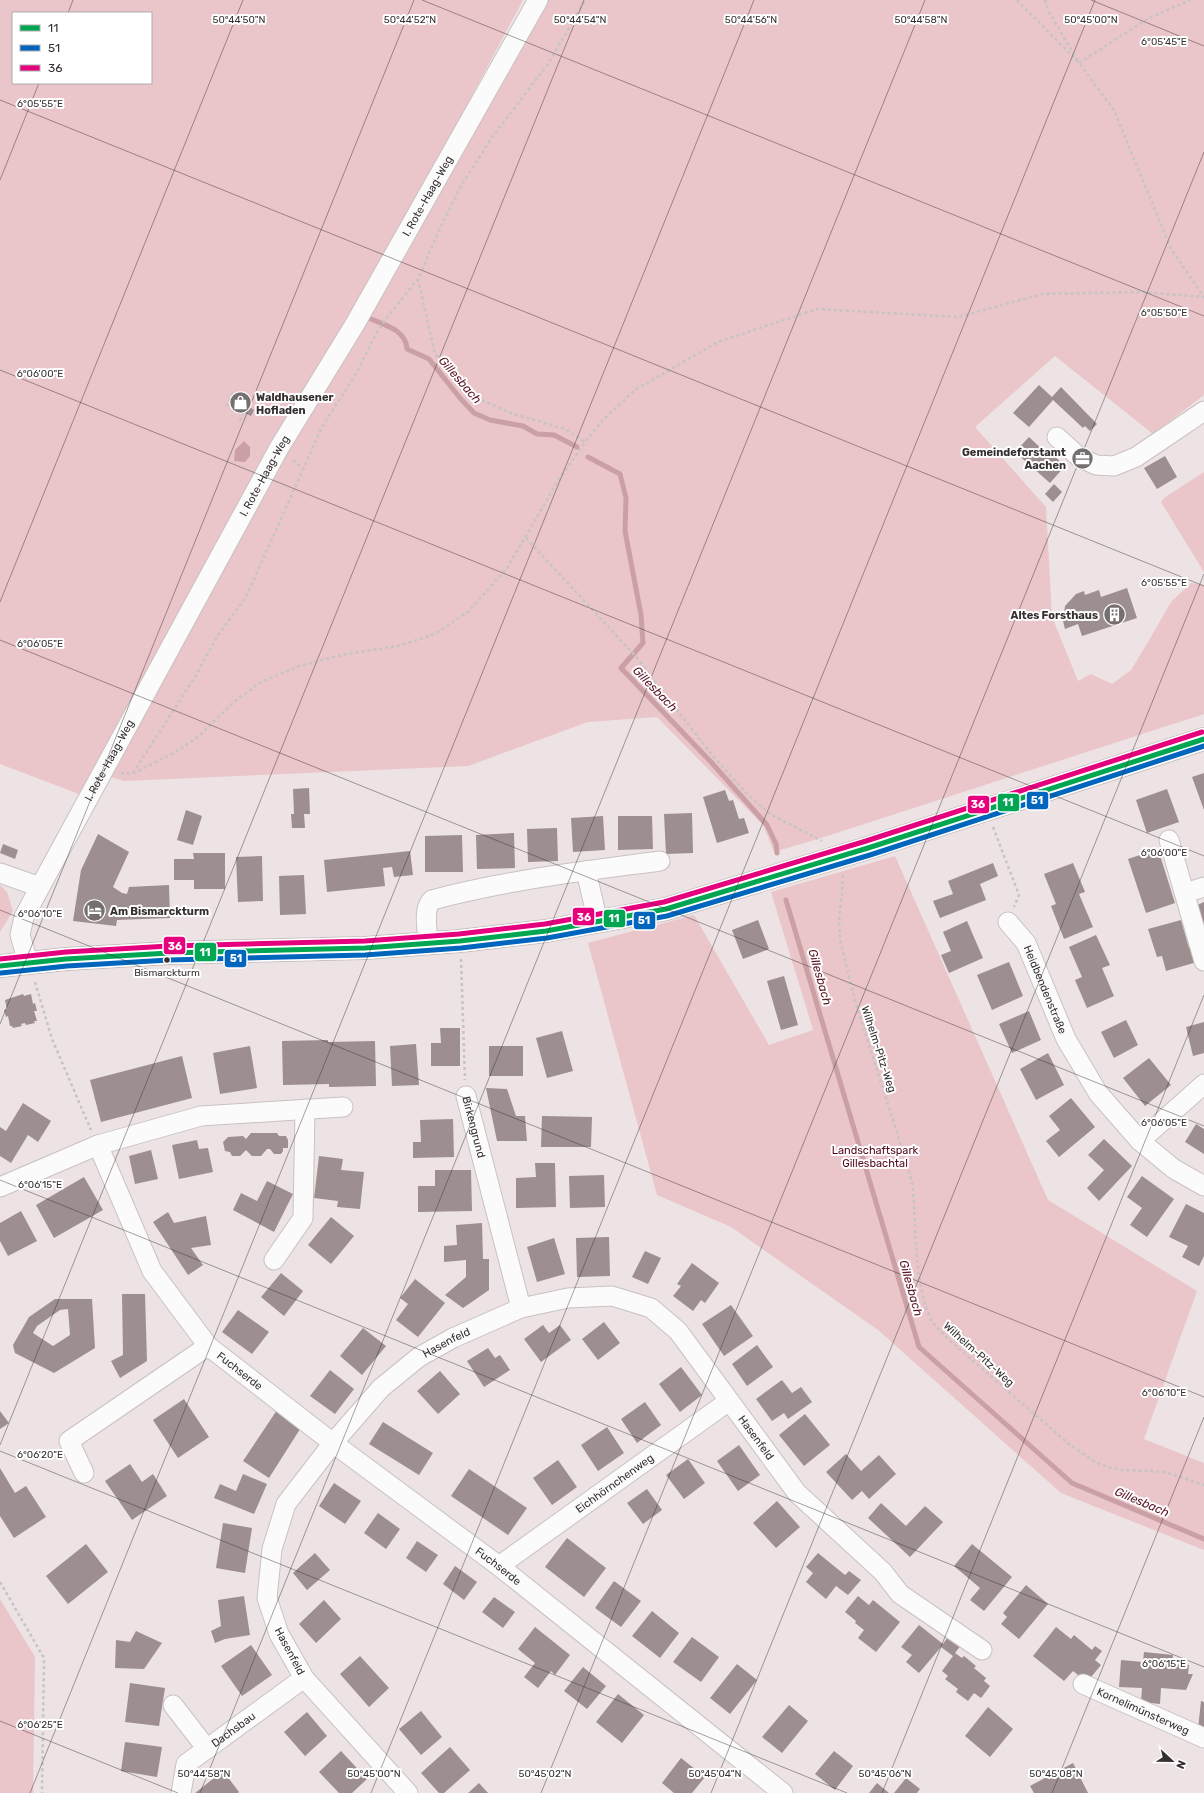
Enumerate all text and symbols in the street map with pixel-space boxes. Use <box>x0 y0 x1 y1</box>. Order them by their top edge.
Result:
legend <box>12 12 152 84</box>
text: 50°44'50"N <box>212 14 266 26</box>
text: 50°44'52"N <box>384 14 436 26</box>
text: 50°44'54"N <box>554 14 606 26</box>
text: 50°44'56"N <box>725 14 777 26</box>
text: 50°44'58"N <box>894 14 948 26</box>
text: 50°45'00"N <box>1064 14 1118 26</box>
text: 11 <box>48 21 58 35</box>
text: 6°05'45"E <box>1141 36 1187 48</box>
text: 51 <box>48 41 60 55</box>
text: 36 <box>48 61 62 75</box>
text: 6°05'55"E <box>17 98 63 110</box>
street label: I. Rote-Haag-Weg <box>400 153 456 239</box>
text: 6°05'50"E <box>1141 307 1187 319</box>
water label: Gillesbach <box>436 354 484 406</box>
text: 6°06'00"E <box>17 368 63 380</box>
shop icon: Waldhausener Hofladen <box>228 390 254 416</box>
place label: Waldhausener Hofladen <box>256 391 333 417</box>
street label: I. Rote-Haag-Weg <box>237 433 292 519</box>
office icon: Gemeindeforstamt Aachen <box>1069 445 1095 471</box>
place label: Gemeindeforstamt Aachen <box>962 446 1066 472</box>
text: 6°05'55"E <box>1141 577 1187 589</box>
building icon: Altes Forsthaus <box>1101 602 1127 628</box>
place label: Altes Forsthaus <box>1011 609 1098 622</box>
text: 6°06'05"E <box>17 638 63 650</box>
water label: Gillesbach <box>630 663 680 715</box>
street label: I. Rote-Haag-Weg <box>82 718 137 803</box>
line badge: 51 <box>1026 791 1049 810</box>
line badge: 11 <box>997 793 1020 812</box>
text: 51 <box>1031 794 1043 807</box>
line badge: 36 <box>967 795 990 814</box>
text: 11 <box>1003 796 1013 809</box>
text: 36 <box>971 798 985 811</box>
text: 6°06'00"E <box>1141 847 1187 859</box>
hotel icon: Am Bismarckturm <box>82 898 108 924</box>
place label: Am Bismarckturm <box>110 905 209 918</box>
line badge: 36 <box>572 907 595 926</box>
text: 6°06'10"E <box>18 908 62 920</box>
line badge: 11 <box>603 909 626 928</box>
text: 36 <box>577 911 591 924</box>
line badge: 51 <box>633 911 656 930</box>
text: 11 <box>609 912 619 925</box>
text: 51 <box>638 914 650 927</box>
line badge: 36 <box>163 936 186 955</box>
text: 36 <box>168 940 182 953</box>
line badge: 11 <box>194 942 217 962</box>
street label: Heidbendenstraße <box>1021 943 1069 1036</box>
text: 11 <box>200 946 210 959</box>
water label: Gillesbach <box>805 947 835 1007</box>
line badge: 51 <box>224 949 247 968</box>
text: 51 <box>230 952 242 965</box>
marker: Bismarckturm <box>162 955 172 965</box>
place label: Bismarckturm <box>134 967 200 979</box>
street label: Wilhelm-Pitz-Weg <box>858 1004 899 1094</box>
street label: Birkengrund <box>459 1095 488 1159</box>
text: 6°06'05"E <box>1141 1117 1187 1129</box>
park label: Landschaftspark Gillesbachtal <box>832 1144 919 1170</box>
text: 6°06'15"E <box>18 1179 62 1191</box>
water label: Gillesbach <box>896 1258 926 1318</box>
street label: Wilhelm-Pitz-Weg <box>941 1319 1017 1389</box>
street label: Hasenfeld <box>420 1325 472 1361</box>
street label: Fuchserde <box>214 1349 265 1393</box>
text: 6°06'10"E <box>1142 1387 1186 1399</box>
street label: Hasenfeld <box>735 1413 777 1463</box>
text: 6°06'20"E <box>17 1449 63 1461</box>
street label: Eichhörnchenweg <box>573 1451 656 1516</box>
water label: Gillesbach <box>1113 1484 1171 1520</box>
street label: Fuchserde <box>473 1545 524 1588</box>
street label: Hasenfeld <box>272 1625 307 1677</box>
text: 6°06'15"E <box>1142 1658 1186 1670</box>
street label: Kornelimünsterweg <box>1095 1685 1191 1738</box>
street label: Dachsbau <box>209 1710 258 1750</box>
text: 6°06'25"E <box>17 1719 63 1731</box>
north arrow <box>1152 1741 1192 1781</box>
text: N <box>1173 1758 1188 1771</box>
text: 50°44'58"N <box>177 1768 231 1780</box>
text: 50°45'00"N <box>347 1768 401 1780</box>
text: 50°45'02"N <box>519 1768 572 1780</box>
text: 50°45'04"N <box>688 1768 742 1780</box>
text: 50°45'06"N <box>859 1768 911 1780</box>
text: 50°45'08"N <box>1029 1768 1083 1780</box>

